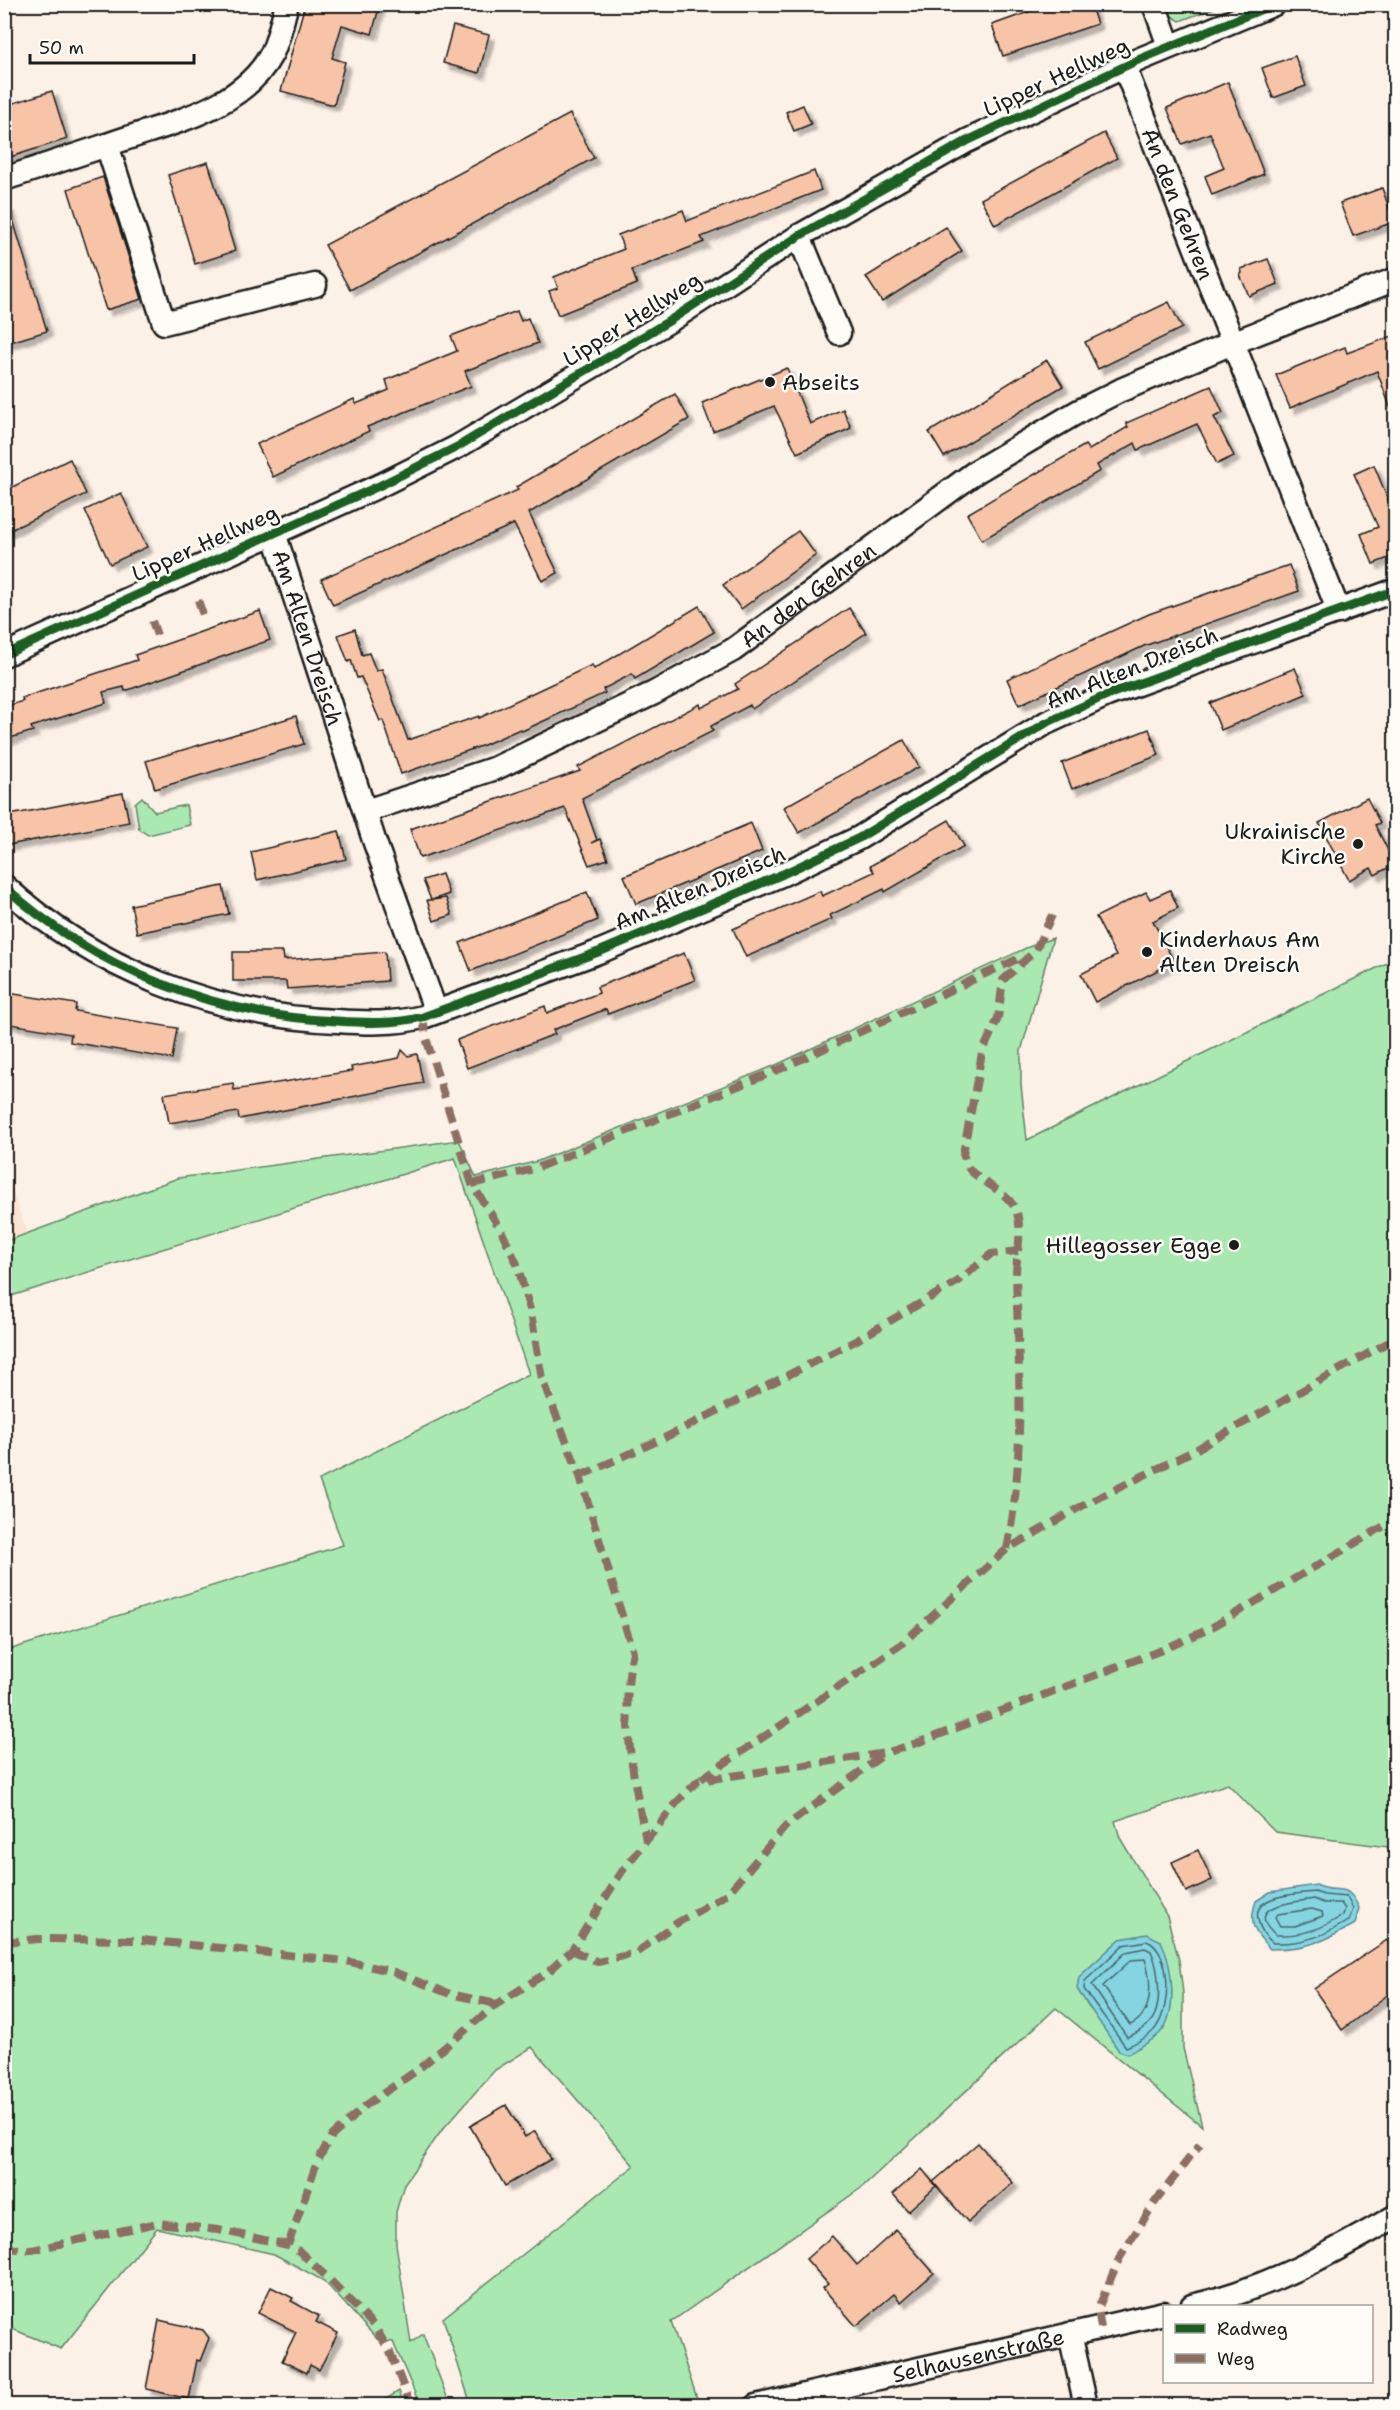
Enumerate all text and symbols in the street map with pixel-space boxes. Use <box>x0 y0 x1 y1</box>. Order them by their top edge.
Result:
scale bar <box>30 27 194 65</box>
street label: Lipper Hellweg <box>978 31 1134 123</box>
text: 50 m <box>39 36 84 60</box>
street label: An den Gehren <box>1135 124 1221 284</box>
street label: Lipper Hellweg <box>557 265 707 373</box>
place label: Abseits <box>782 368 860 397</box>
marker: Abseits <box>763 375 777 389</box>
street label: Lipper Hellweg <box>127 498 283 588</box>
street label: An den Gehren <box>735 536 882 654</box>
street label: Am Alten Dreisch <box>266 546 350 729</box>
street label: Am Alten Dreisch <box>1042 620 1222 716</box>
place label: Ukrainische Kirche <box>1224 817 1346 871</box>
marker: Ukrainische Kirche <box>1351 837 1365 851</box>
street label: Am Alten Dreisch <box>610 839 790 937</box>
place label: Kinderhaus Am Alten Dreisch <box>1159 925 1320 979</box>
marker: Kinderhaus Am Alten Dreisch <box>1140 945 1154 959</box>
place label: Hillegosser Egge <box>1046 1231 1222 1260</box>
marker: Hillegosser Egge <box>1227 1238 1241 1252</box>
legend <box>1163 2305 1373 2383</box>
text: Radweg <box>1217 2317 1288 2341</box>
street label: Selhausenstraße <box>889 2322 1067 2389</box>
text: Weg <box>1217 2347 1255 2371</box>

